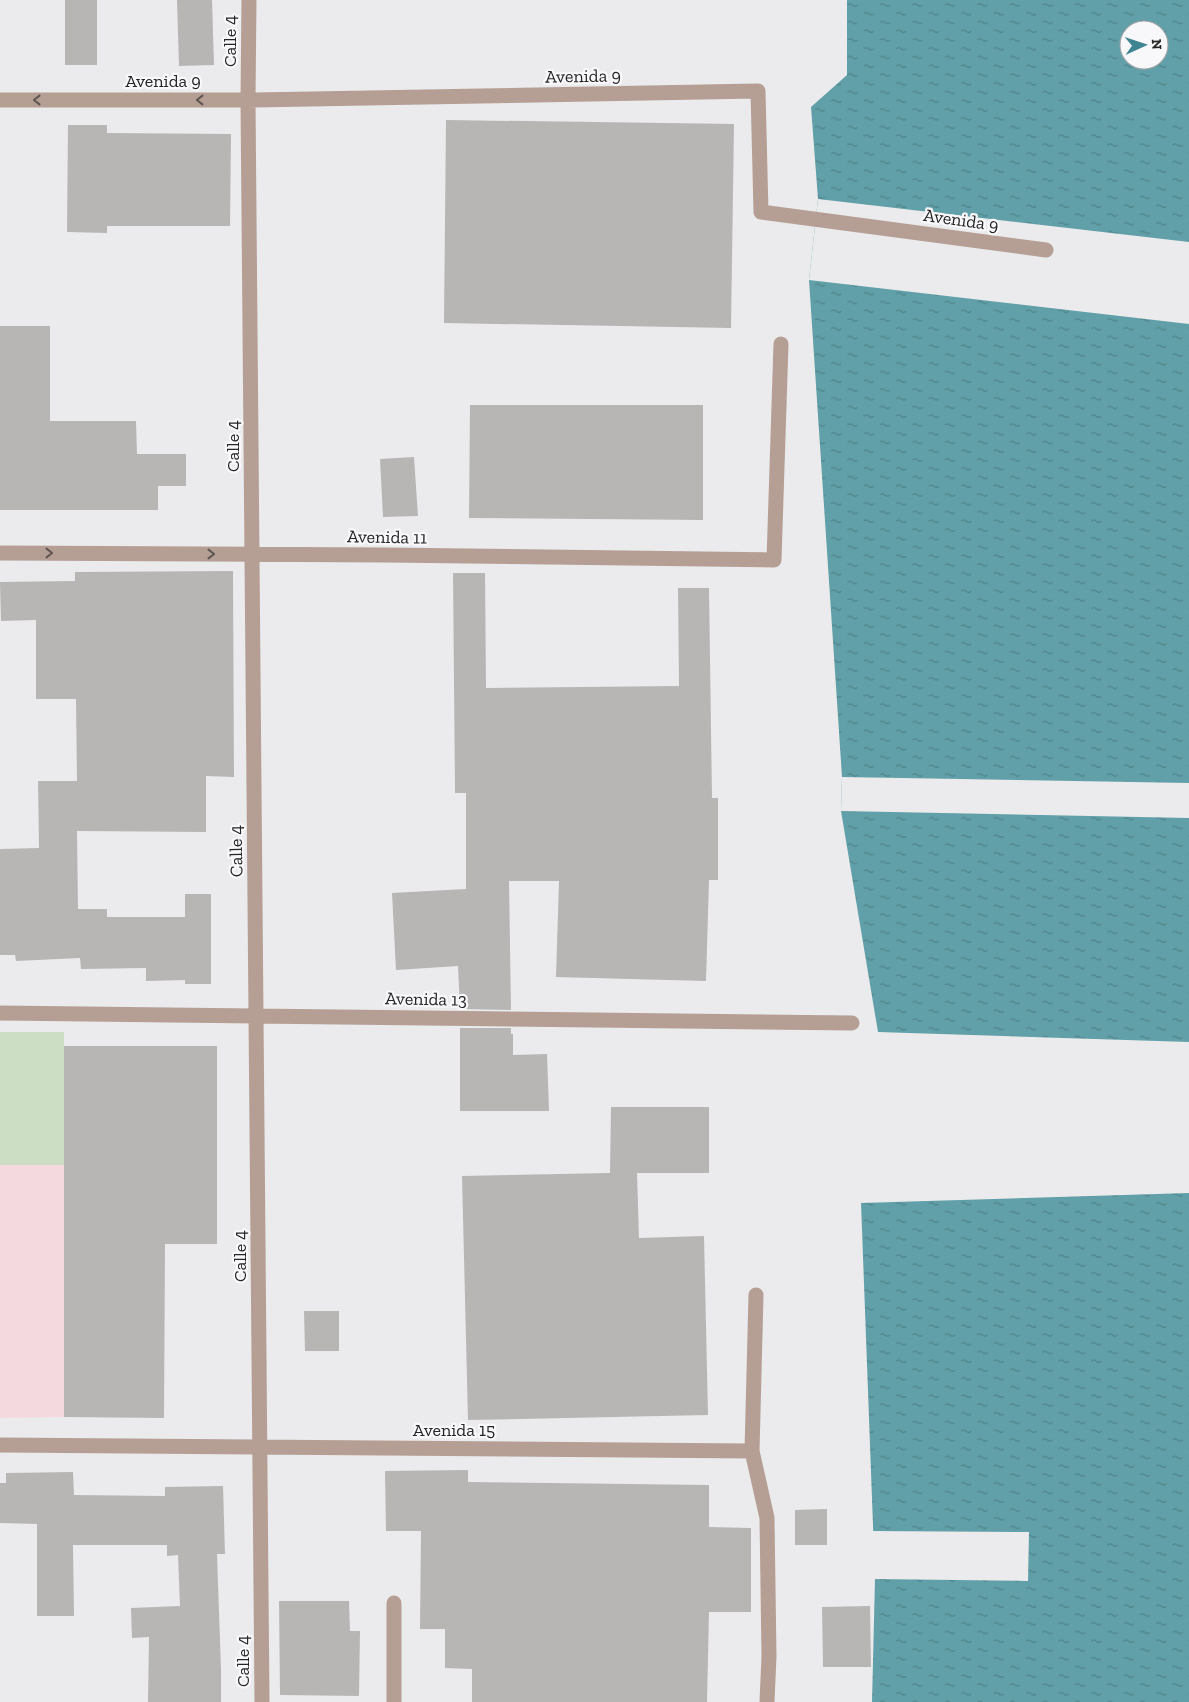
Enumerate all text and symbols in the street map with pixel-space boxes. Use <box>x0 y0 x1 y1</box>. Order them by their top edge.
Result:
street label: Calle 4 <box>219 15 241 67</box>
north arrow <box>1119 20 1169 70</box>
text: N <box>1148 39 1165 50</box>
street label: Avenida 9 <box>545 64 621 88</box>
street label: Avenida 9 <box>125 70 201 92</box>
one-way arrow <box>33 95 40 105</box>
one-way arrow <box>195 95 203 105</box>
street label: Avenida 9 <box>922 204 1000 236</box>
street label: Calle 4 <box>222 420 244 472</box>
street label: Avenida 11 <box>347 525 427 549</box>
one-way arrow <box>45 548 53 558</box>
one-way arrow <box>208 549 215 559</box>
street label: Calle 4 <box>225 824 247 877</box>
street label: Avenida 13 <box>385 987 467 1011</box>
street label: Calle 4 <box>229 1230 251 1282</box>
street label: Avenida 15 <box>413 1419 495 1441</box>
street label: Calle 4 <box>232 1635 254 1687</box>

